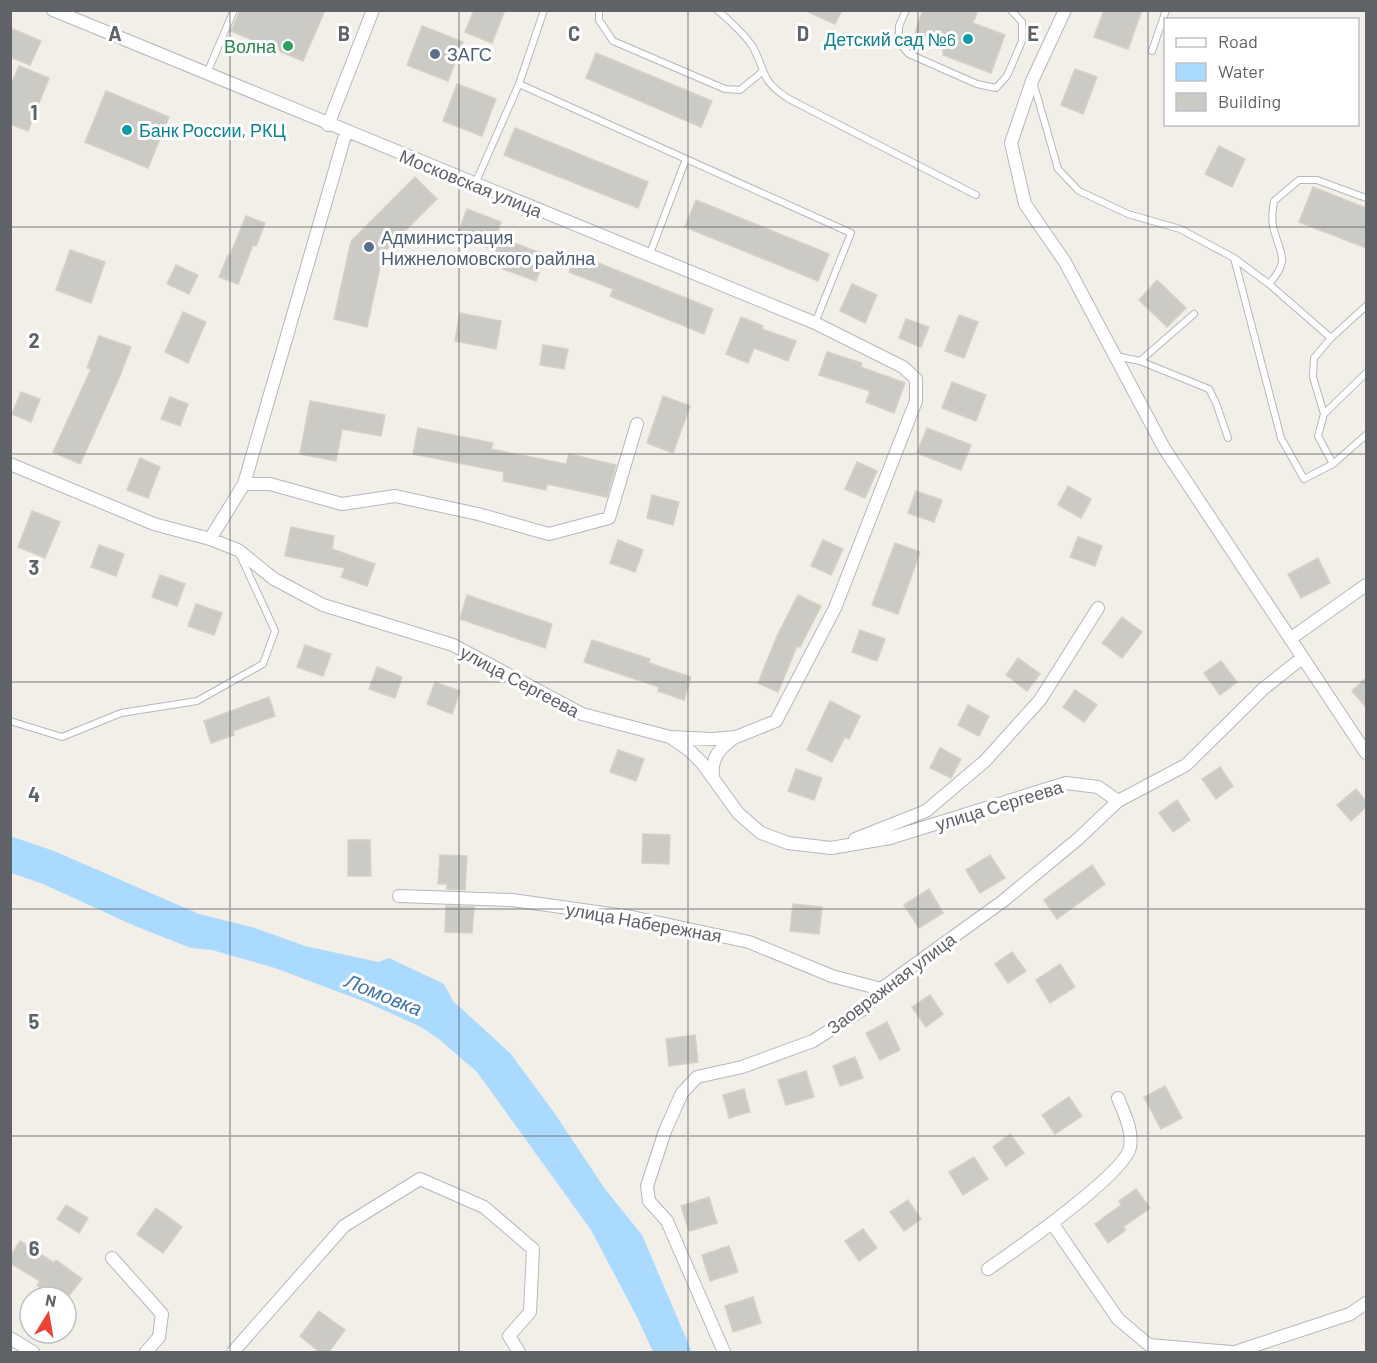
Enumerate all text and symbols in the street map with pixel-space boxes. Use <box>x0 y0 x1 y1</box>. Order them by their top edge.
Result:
legend <box>1164 18 1359 126</box>
text: A <box>108 21 122 45</box>
text: B <box>338 21 350 45</box>
text: C <box>568 21 580 45</box>
text: D <box>797 21 809 45</box>
text: E <box>1027 21 1039 45</box>
place label: Детский сад №6 <box>824 28 956 50</box>
text: Road <box>1218 30 1258 52</box>
marker: Детский сад №6 <box>961 32 975 46</box>
place label: Волна <box>224 35 277 57</box>
marker: Волна <box>281 39 295 53</box>
place label: ЗАГС <box>447 43 492 65</box>
marker: ЗАГС <box>428 47 442 61</box>
text: Water <box>1218 60 1265 82</box>
text: Building <box>1218 90 1281 112</box>
text: 1 <box>30 100 38 124</box>
place label: Банк России, РКЦ <box>139 119 286 141</box>
marker: Банк России, РКЦ <box>120 123 134 137</box>
street label: Московская улица <box>397 144 546 222</box>
place label: Администрация Нижнеломовского райлна <box>381 226 596 269</box>
marker: Администрация Нижнеломовского райлна <box>362 240 376 254</box>
text: 2 <box>28 328 40 352</box>
text: 3 <box>29 555 39 579</box>
street label: улица Сергеева <box>457 640 584 722</box>
street label: улица Сергеева <box>933 775 1066 835</box>
text: 4 <box>28 782 40 806</box>
street label: улица Набережная <box>564 897 724 947</box>
street label: Заовражная улица <box>822 927 960 1039</box>
water label: Ломовка <box>340 967 426 1020</box>
text: 5 <box>29 1009 40 1033</box>
text: 6 <box>29 1236 40 1260</box>
north arrow <box>18 1285 78 1345</box>
text: N <box>44 1289 58 1310</box>

